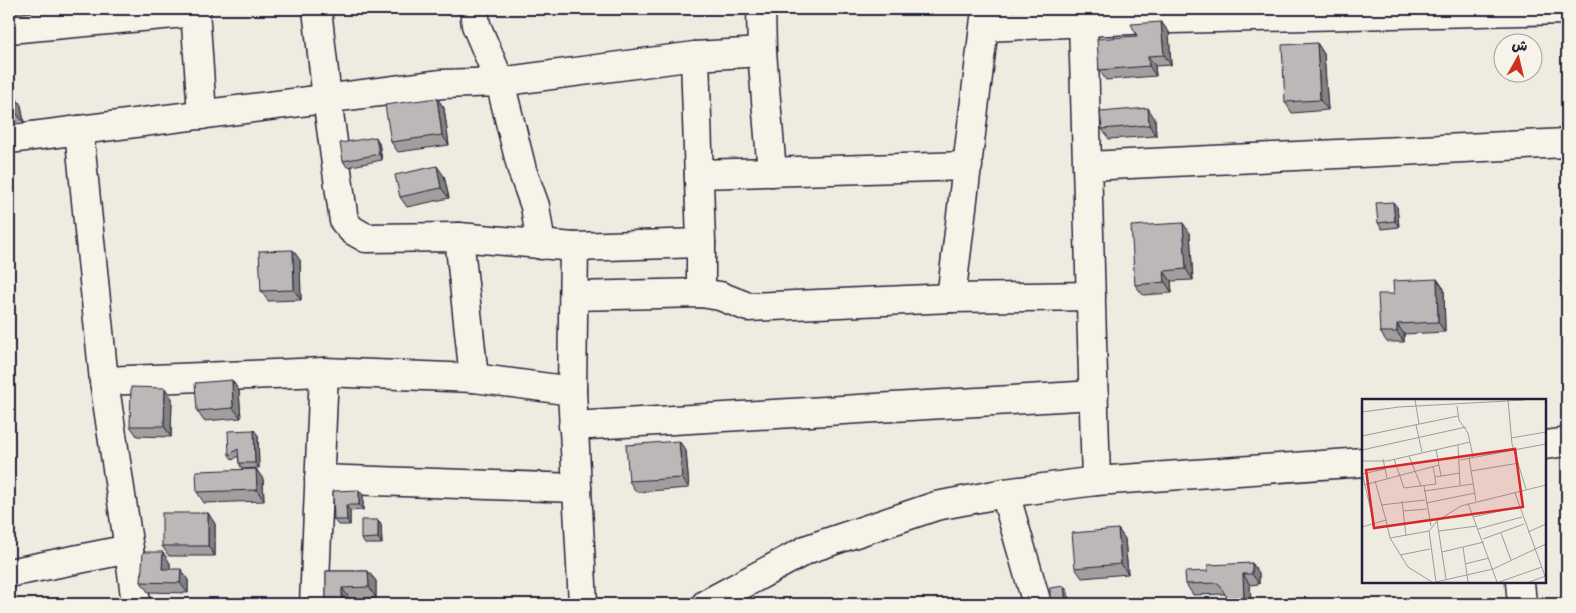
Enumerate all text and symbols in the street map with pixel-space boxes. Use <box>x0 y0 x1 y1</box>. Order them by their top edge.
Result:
north arrow <box>1494 32 1544 82</box>
text: ش <box>1511 38 1528 57</box>
inset map <box>1362 399 1546 583</box>

